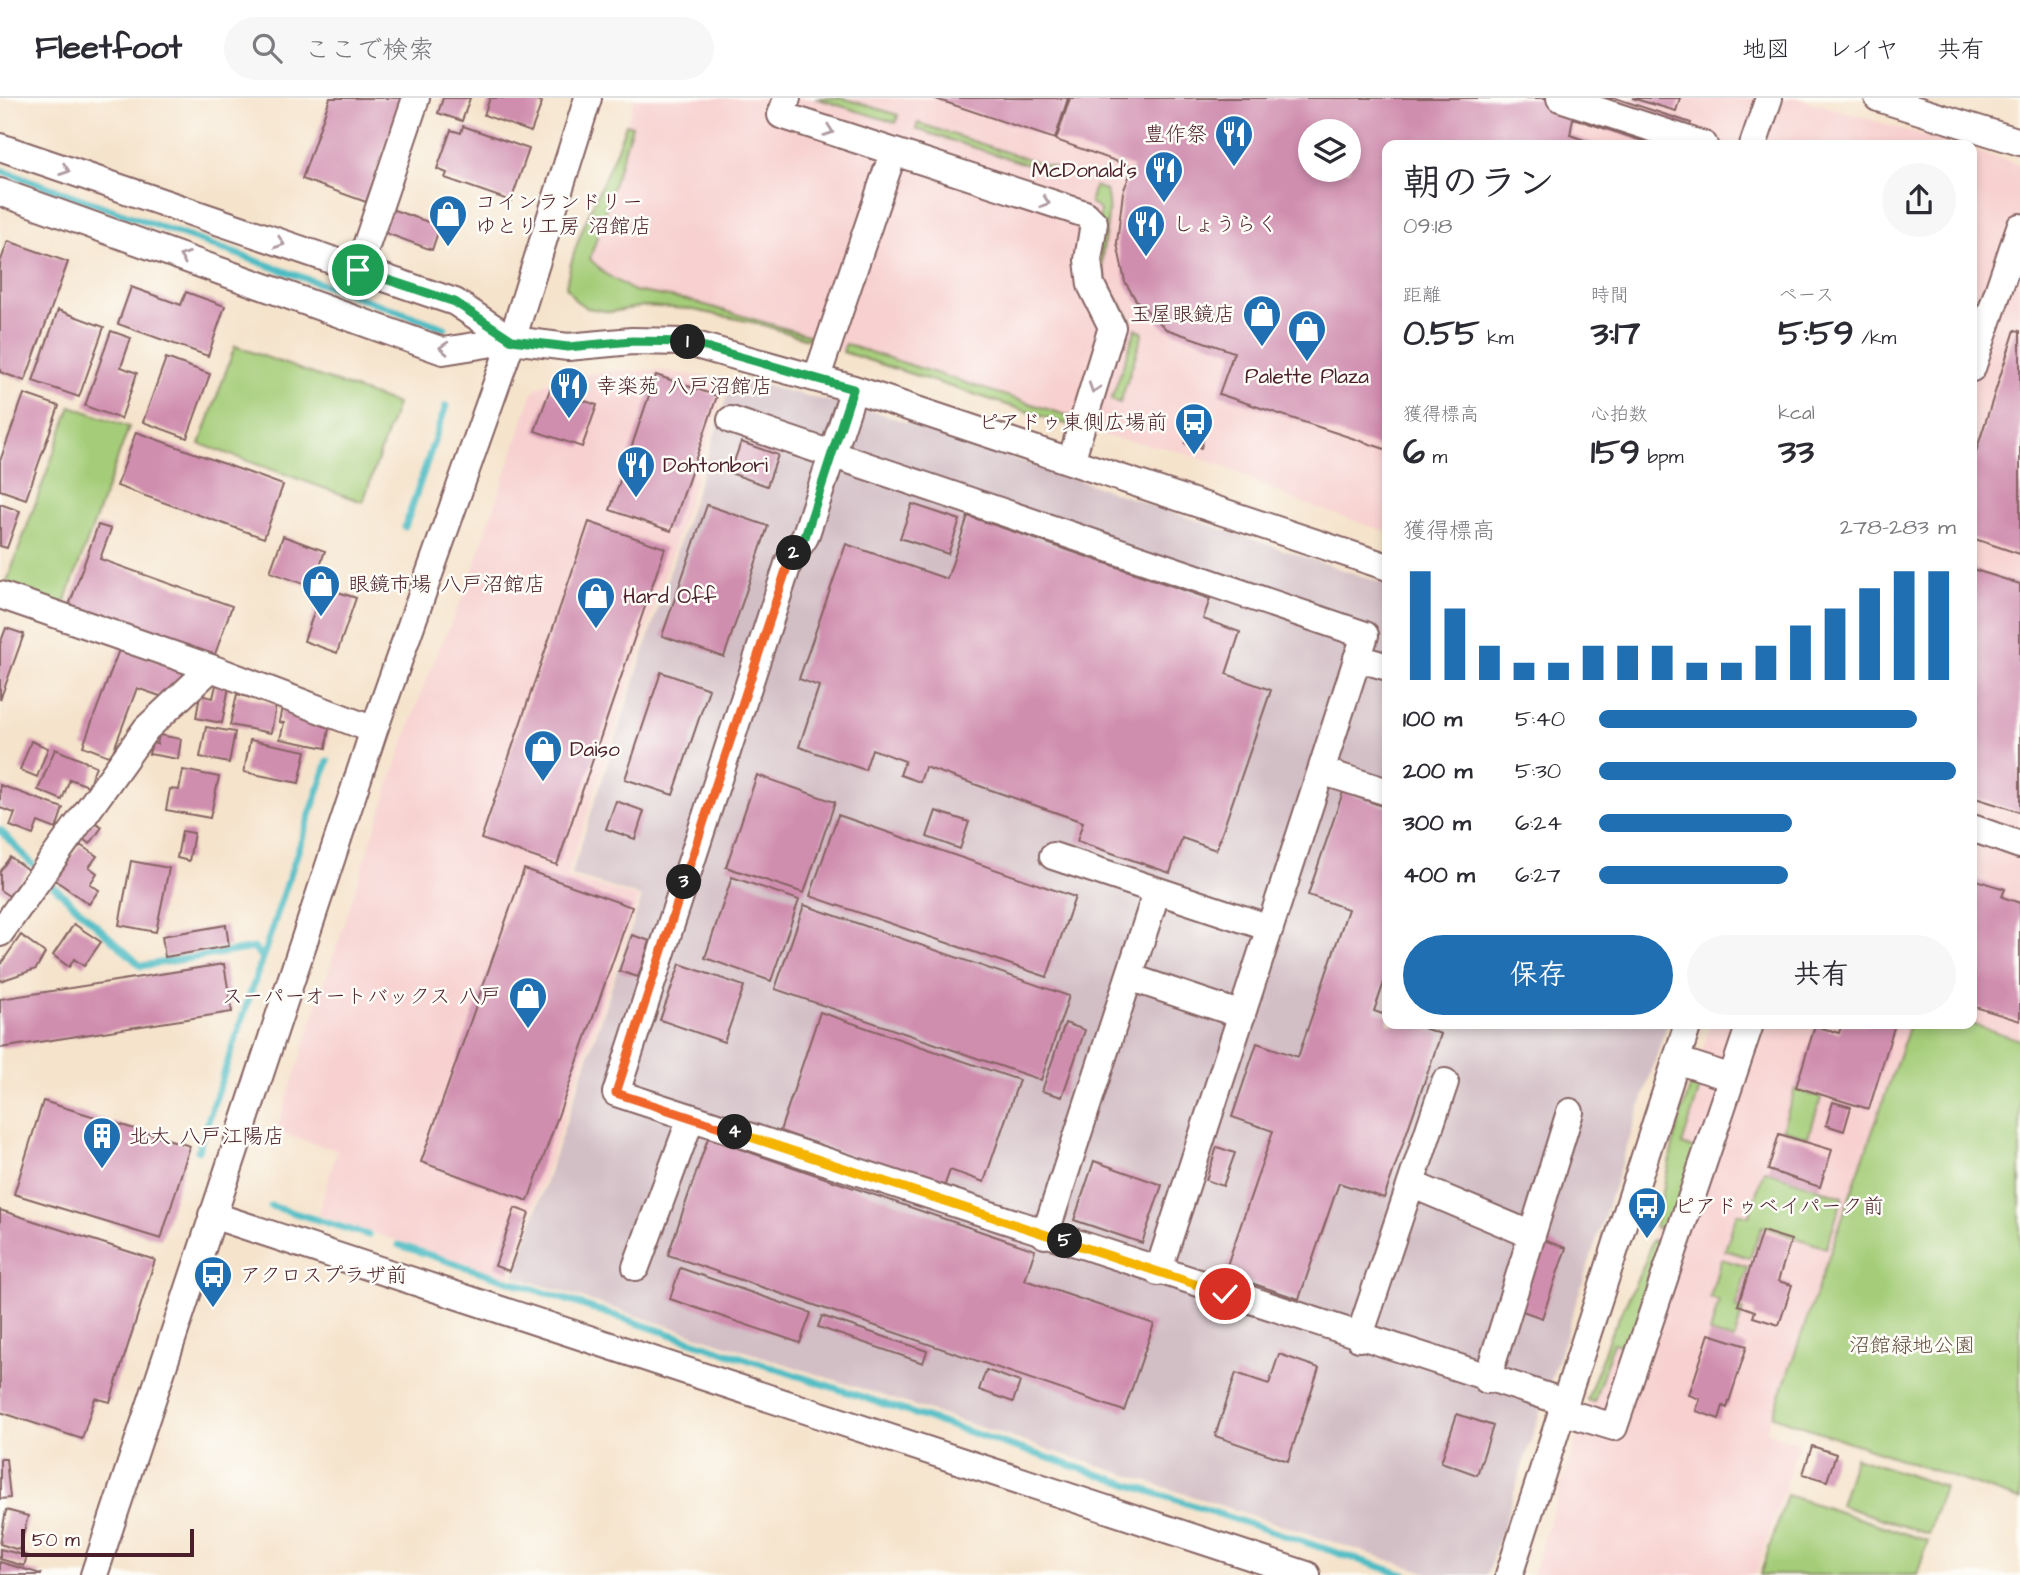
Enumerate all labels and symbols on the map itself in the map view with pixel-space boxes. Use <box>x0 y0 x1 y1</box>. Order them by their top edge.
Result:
restaurant icon: 豊作祭 <box>1213 113 1255 168</box>
place label: 豊作祭 <box>1144 120 1207 149</box>
one-way arrow <box>823 123 835 137</box>
restaurant icon: McDonald's <box>1143 149 1185 204</box>
place label: McDonald's <box>1032 156 1137 185</box>
one-way arrow <box>58 161 70 176</box>
place label: コインランドリー ゆとり工房 沼館店 <box>475 188 651 241</box>
shop icon: コインランドリー ゆとり工房 沼館店 <box>427 193 469 248</box>
one-way arrow <box>1039 193 1051 208</box>
restaurant icon: しょうらく <box>1125 203 1167 258</box>
place label: しょうらく <box>1173 210 1278 239</box>
one-way arrow <box>273 235 285 249</box>
pin <box>328 240 388 300</box>
one-way arrow <box>179 251 191 265</box>
shop icon: 玉屋眼鏡店 <box>1241 293 1283 348</box>
place label: 玉屋眼鏡店 <box>1130 300 1235 329</box>
shop icon: Palette Plaza <box>1286 308 1328 363</box>
pin: 1 <box>670 324 706 360</box>
one-way arrow <box>439 341 450 356</box>
place label: Palette Plaza <box>1245 362 1369 391</box>
restaurant icon: 幸楽苑 八戸沼館店 <box>548 365 590 420</box>
place label: 幸楽苑 八戸沼館店 <box>596 372 772 401</box>
one-way arrow <box>1088 382 1102 394</box>
bus stop icon: ピアドゥ東側広場前 <box>1173 401 1215 456</box>
place label: ピアドゥ東側広場前 <box>978 408 1167 437</box>
restaurant icon: Dohtonbori <box>615 444 657 499</box>
place label: Dohtonbori <box>663 451 768 480</box>
pin: 2 <box>776 536 812 570</box>
shop icon: 眼鏡市場 八戸沼館店 <box>300 563 342 618</box>
place label: 眼鏡市場 八戸沼館店 <box>348 570 545 599</box>
shop icon: Hard Off <box>575 575 617 630</box>
place label: Hard Off <box>623 582 717 611</box>
shop icon: Daiso <box>522 728 564 783</box>
place label: Daiso <box>570 735 620 764</box>
pin: 3 <box>666 864 702 900</box>
shop icon: スーパーオートバックス 八戸 <box>507 975 549 1030</box>
place label: スーパーオートバックス 八戸 <box>222 982 501 1011</box>
pin: 4 <box>718 1114 752 1150</box>
building icon: 北大 八戸江陽店 <box>81 1115 123 1170</box>
place label: 北大 八戸江陽店 <box>129 1122 284 1151</box>
bus stop icon: ピアドゥベイパーク前 <box>1626 1185 1668 1240</box>
place label: ピアドゥベイパーク前 <box>1674 1192 1884 1221</box>
pin: 5 <box>1048 1224 1082 1258</box>
bus stop icon: アクロスプラザ前 <box>192 1254 234 1309</box>
place label: アクロスプラザ前 <box>240 1261 407 1290</box>
pin <box>1195 1264 1255 1324</box>
park label: 沼館緑地公園 <box>1849 1331 1975 1360</box>
scale bar <box>21 1526 194 1558</box>

